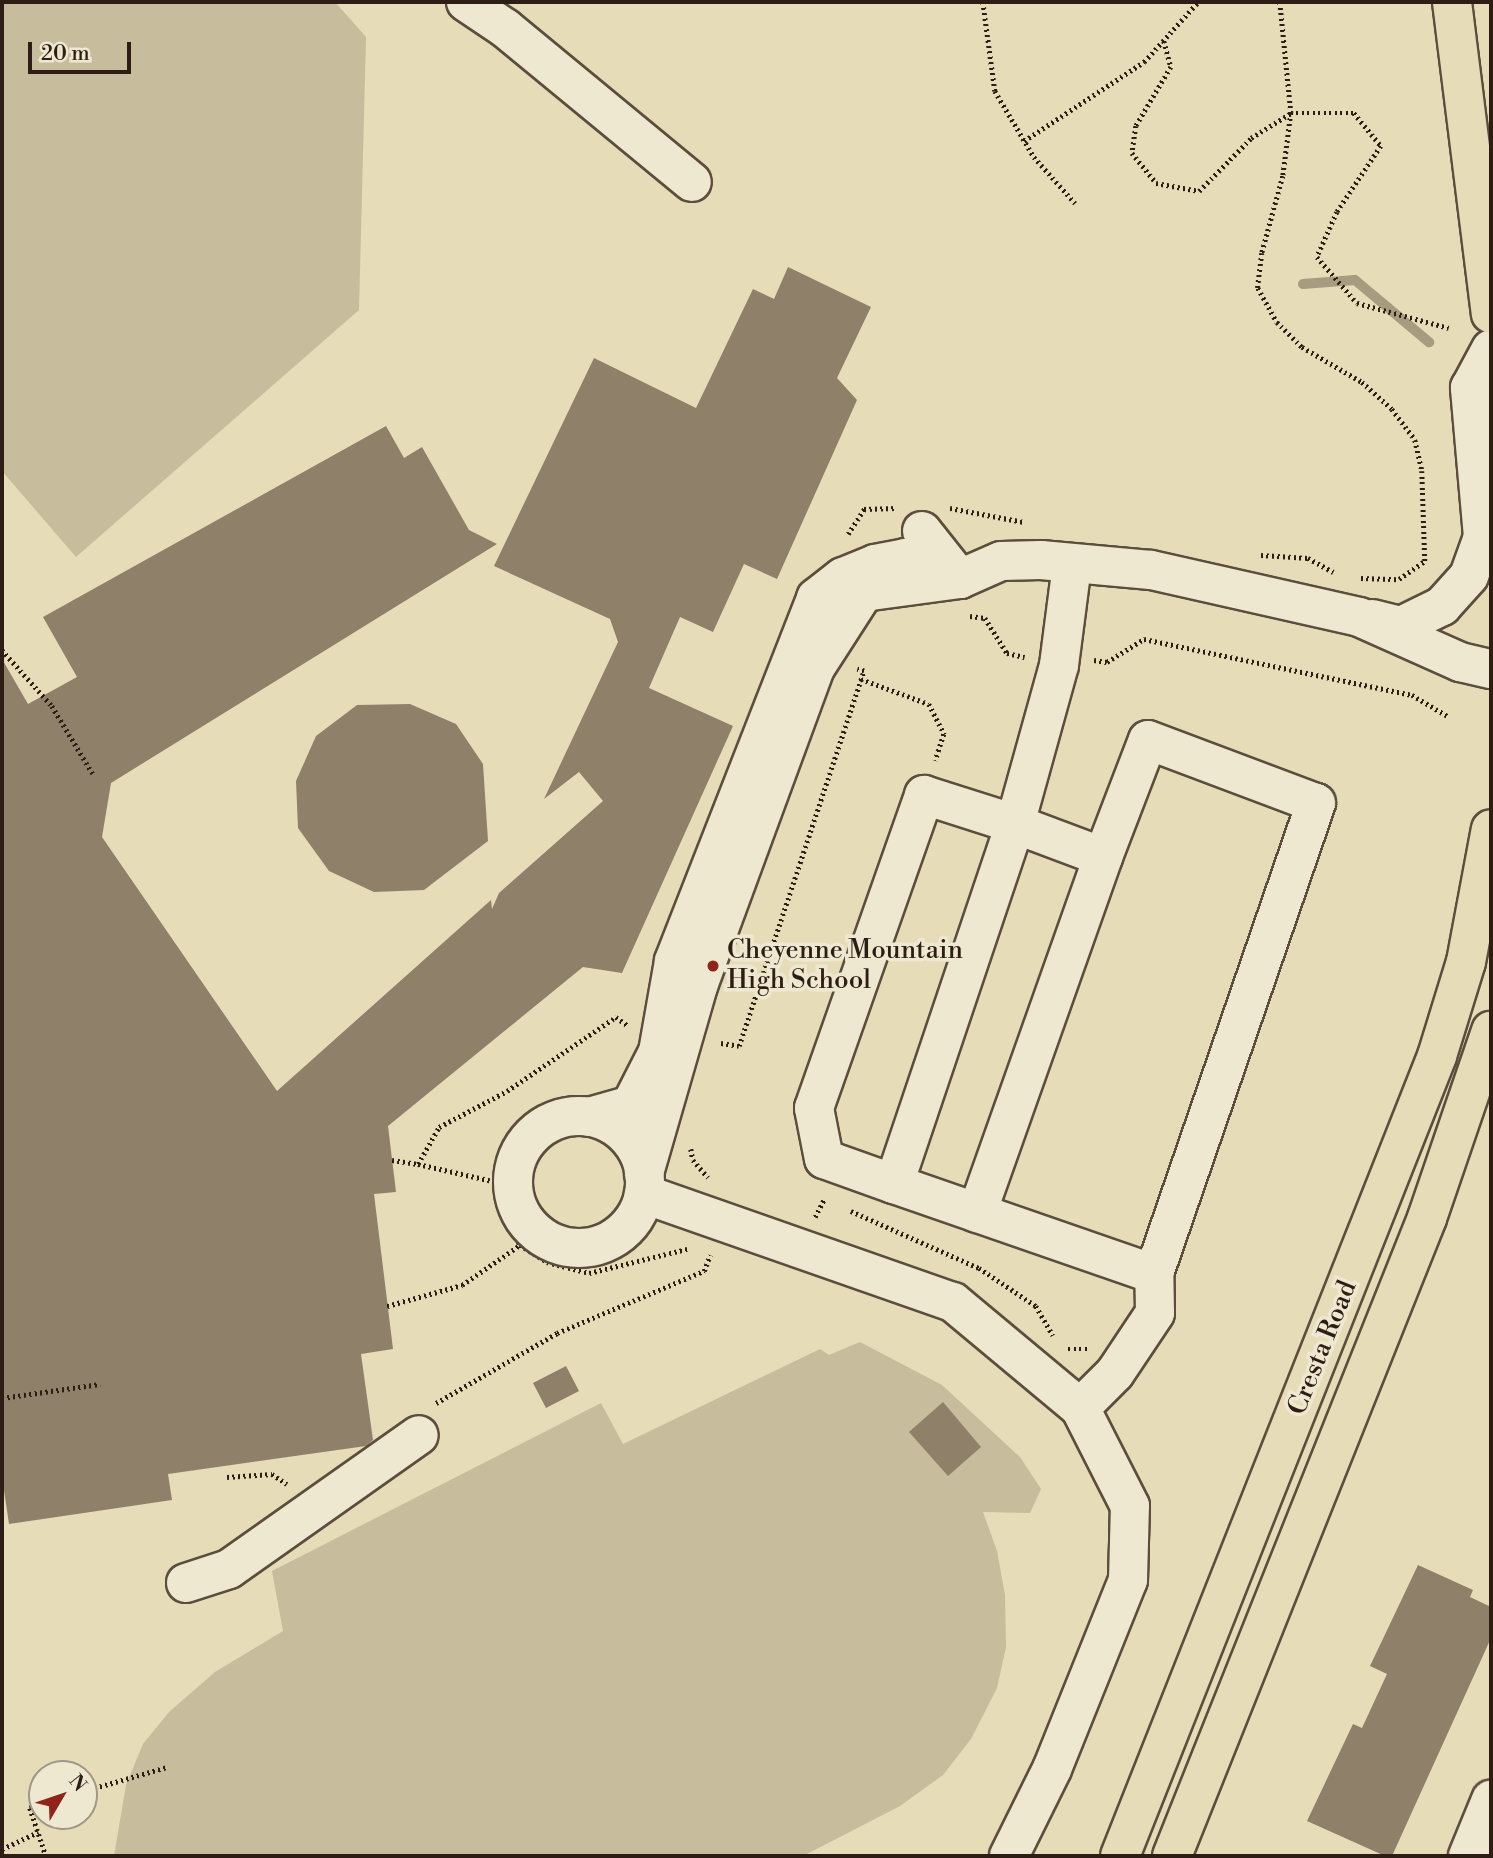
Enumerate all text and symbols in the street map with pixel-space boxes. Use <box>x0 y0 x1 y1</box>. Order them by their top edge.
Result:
scale bar <box>32 28 135 72</box>
text: 20 m <box>41 41 90 67</box>
place label: Cheyenne Mountain High School <box>727 935 963 996</box>
marker: Cheyenne Mountain High School <box>705 958 721 974</box>
street label: Cresta Road <box>1282 1276 1364 1420</box>
north arrow <box>28 1760 98 1830</box>
text: N <box>64 1770 92 1796</box>

